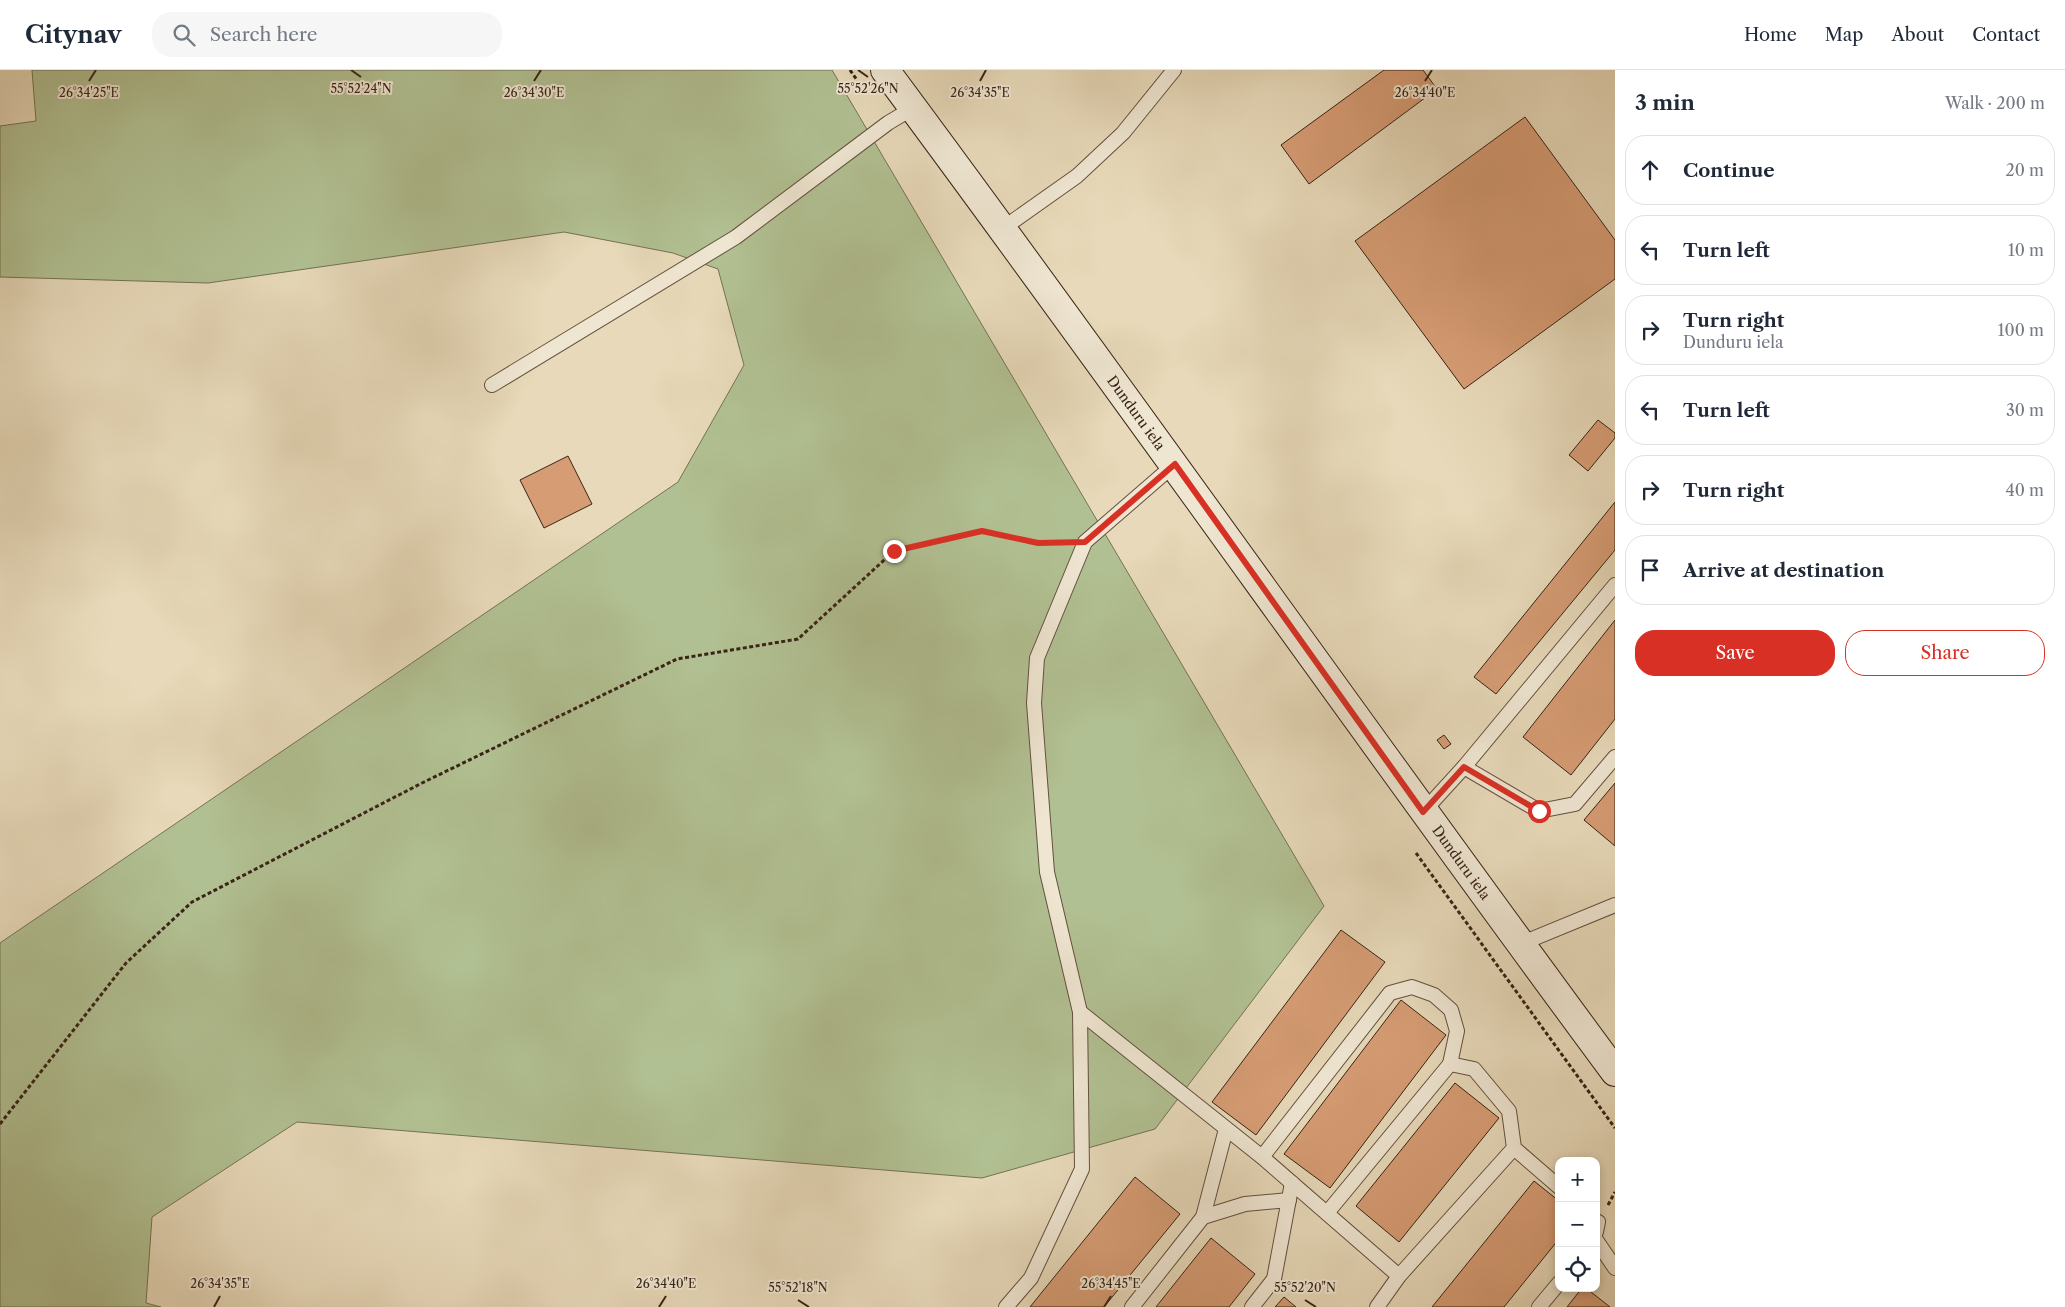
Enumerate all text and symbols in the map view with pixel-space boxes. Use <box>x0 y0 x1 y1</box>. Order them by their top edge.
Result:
search box <box>152 12 502 57</box>
text: Citynav <box>25 20 122 49</box>
icon: search <box>170 21 198 49</box>
text: Search here <box>210 23 317 46</box>
text: Home <box>1744 24 1797 46</box>
text: Map <box>1825 24 1863 46</box>
text: About <box>1891 24 1944 46</box>
text: Contact <box>1972 24 2040 46</box>
text: 55°52'24"N <box>330 81 392 96</box>
text: 55°52'26"N <box>837 81 899 96</box>
text: 26°34'25"E <box>59 85 119 100</box>
text: 26°34'30"E <box>504 85 564 100</box>
text: 26°34'35"E <box>950 85 1010 100</box>
text: 26°34'40"E <box>1395 85 1455 100</box>
text: 3 min <box>1635 90 1695 115</box>
text: Walk · 200 m <box>1945 93 2045 113</box>
icon: ahead <box>1636 156 1664 184</box>
text: Continue <box>1683 159 1775 182</box>
text: 20 m <box>2005 160 2044 180</box>
icon: left <box>1636 236 1664 264</box>
text: Turn left <box>1683 239 1770 262</box>
text: 10 m <box>2008 240 2044 260</box>
text: Turn right <box>1683 309 1784 332</box>
icon: right <box>1636 316 1664 344</box>
text: 100 m <box>1998 320 2044 340</box>
text: Dunduru iela <box>1683 332 1783 352</box>
street label: Dunduru iela <box>1103 372 1170 454</box>
icon: left <box>1636 396 1664 424</box>
text: Turn left <box>1683 399 1770 422</box>
text: 30 m <box>2006 400 2044 420</box>
icon: right <box>1636 476 1664 504</box>
text: Turn right <box>1683 479 1784 502</box>
text: 40 m <box>2005 480 2044 500</box>
route end <box>883 540 906 563</box>
icon: arrive <box>1636 556 1664 584</box>
text: Arrive at destination <box>1683 559 1884 582</box>
button: Save <box>1635 630 1835 676</box>
button: Share <box>1845 630 2045 676</box>
route start <box>1528 800 1551 823</box>
street label: Dunduru iela <box>1428 822 1495 904</box>
map controls <box>1555 1157 1600 1292</box>
button: + <box>1555 1157 1600 1202</box>
button: − <box>1555 1202 1600 1247</box>
button: locate <box>1555 1247 1600 1292</box>
text: 26°34'35"E <box>190 1276 250 1291</box>
text: 26°34'40"E <box>636 1276 696 1291</box>
text: 26°34'45"E <box>1081 1276 1141 1291</box>
text: 55°52'18"N <box>768 1280 828 1295</box>
text: 55°52'20"N <box>1274 1280 1336 1295</box>

